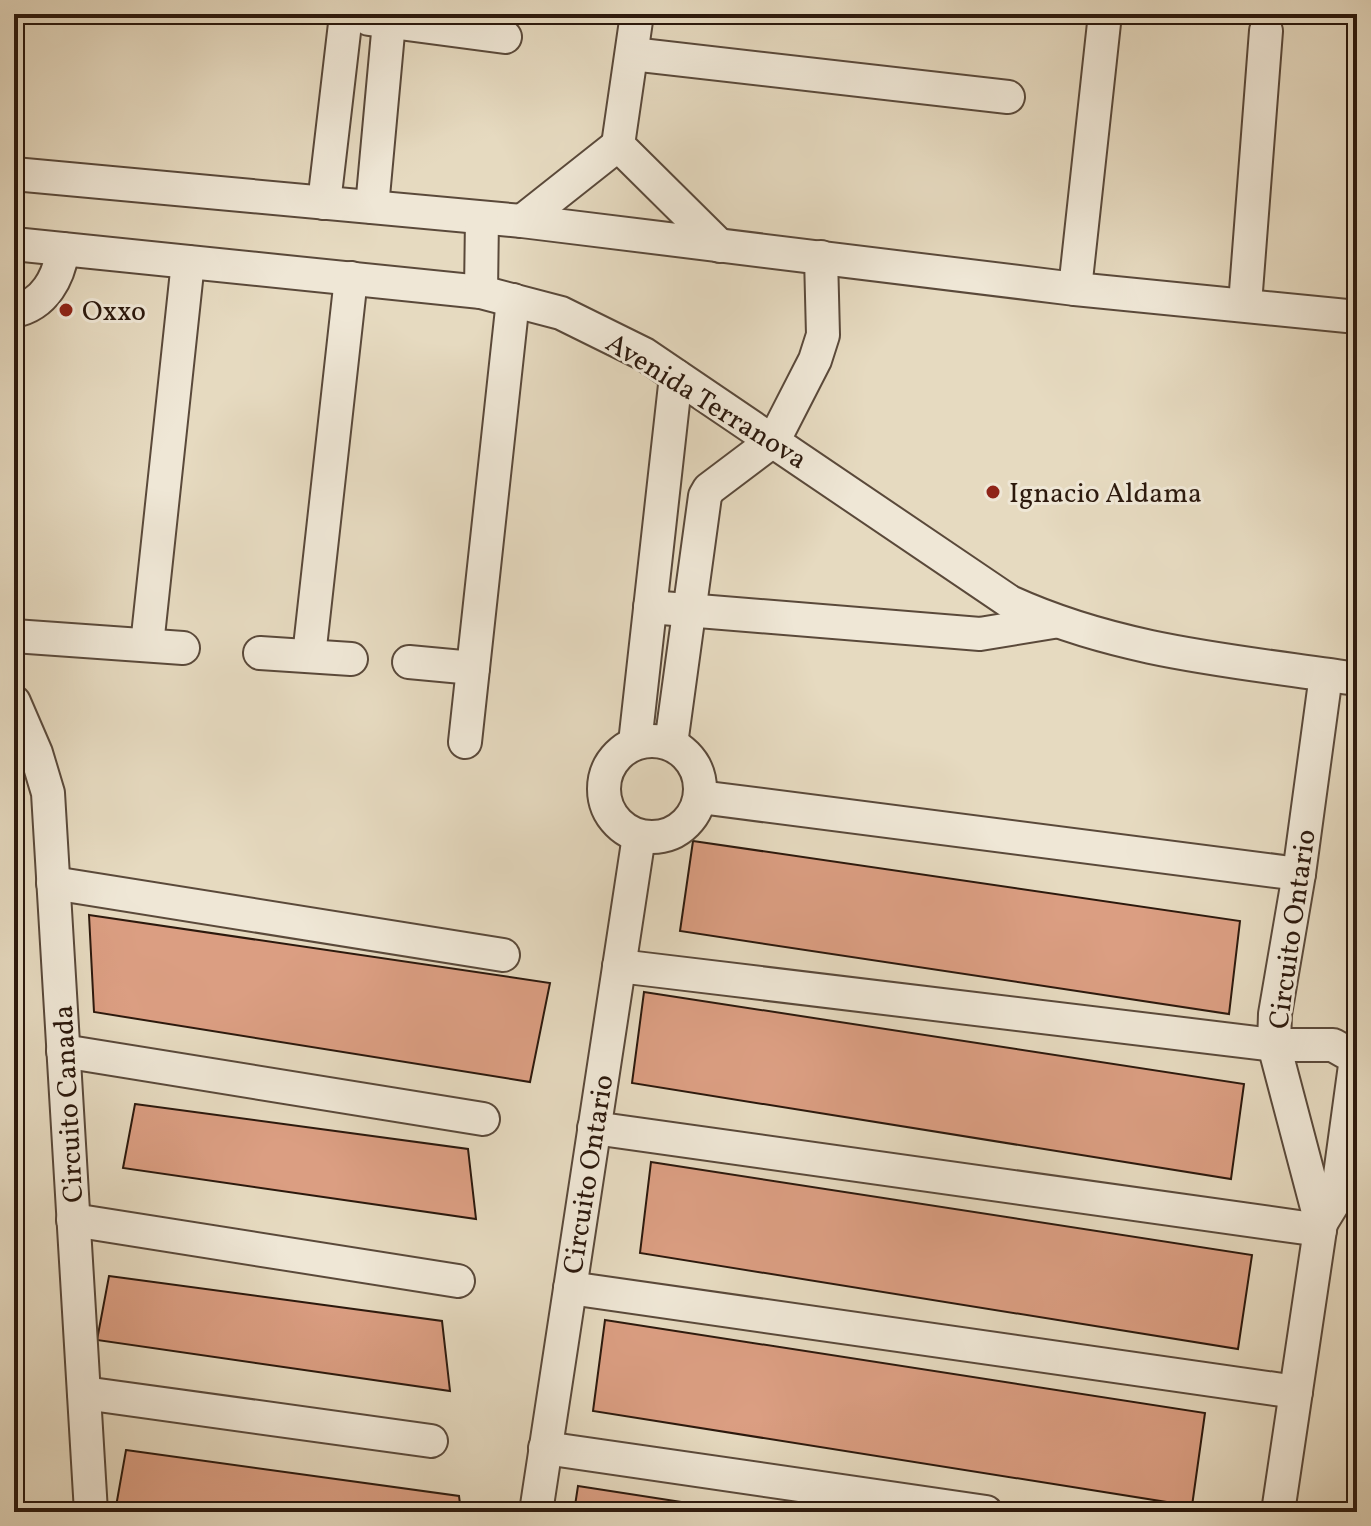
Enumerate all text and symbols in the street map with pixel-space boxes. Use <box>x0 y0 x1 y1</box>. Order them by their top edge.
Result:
place label: Oxxo <box>82 293 146 332</box>
marker: Oxxo <box>57 301 75 319</box>
street label: Avenida Terranova <box>598 324 814 480</box>
place label: Ignacio Aldama <box>1009 475 1202 514</box>
marker: Ignacio Aldama <box>984 483 1002 501</box>
street label: Circuito Ontario <box>1260 827 1327 1032</box>
street label: Circuito Canada <box>45 1004 94 1204</box>
street label: Circuito Ontario <box>554 1072 624 1277</box>

